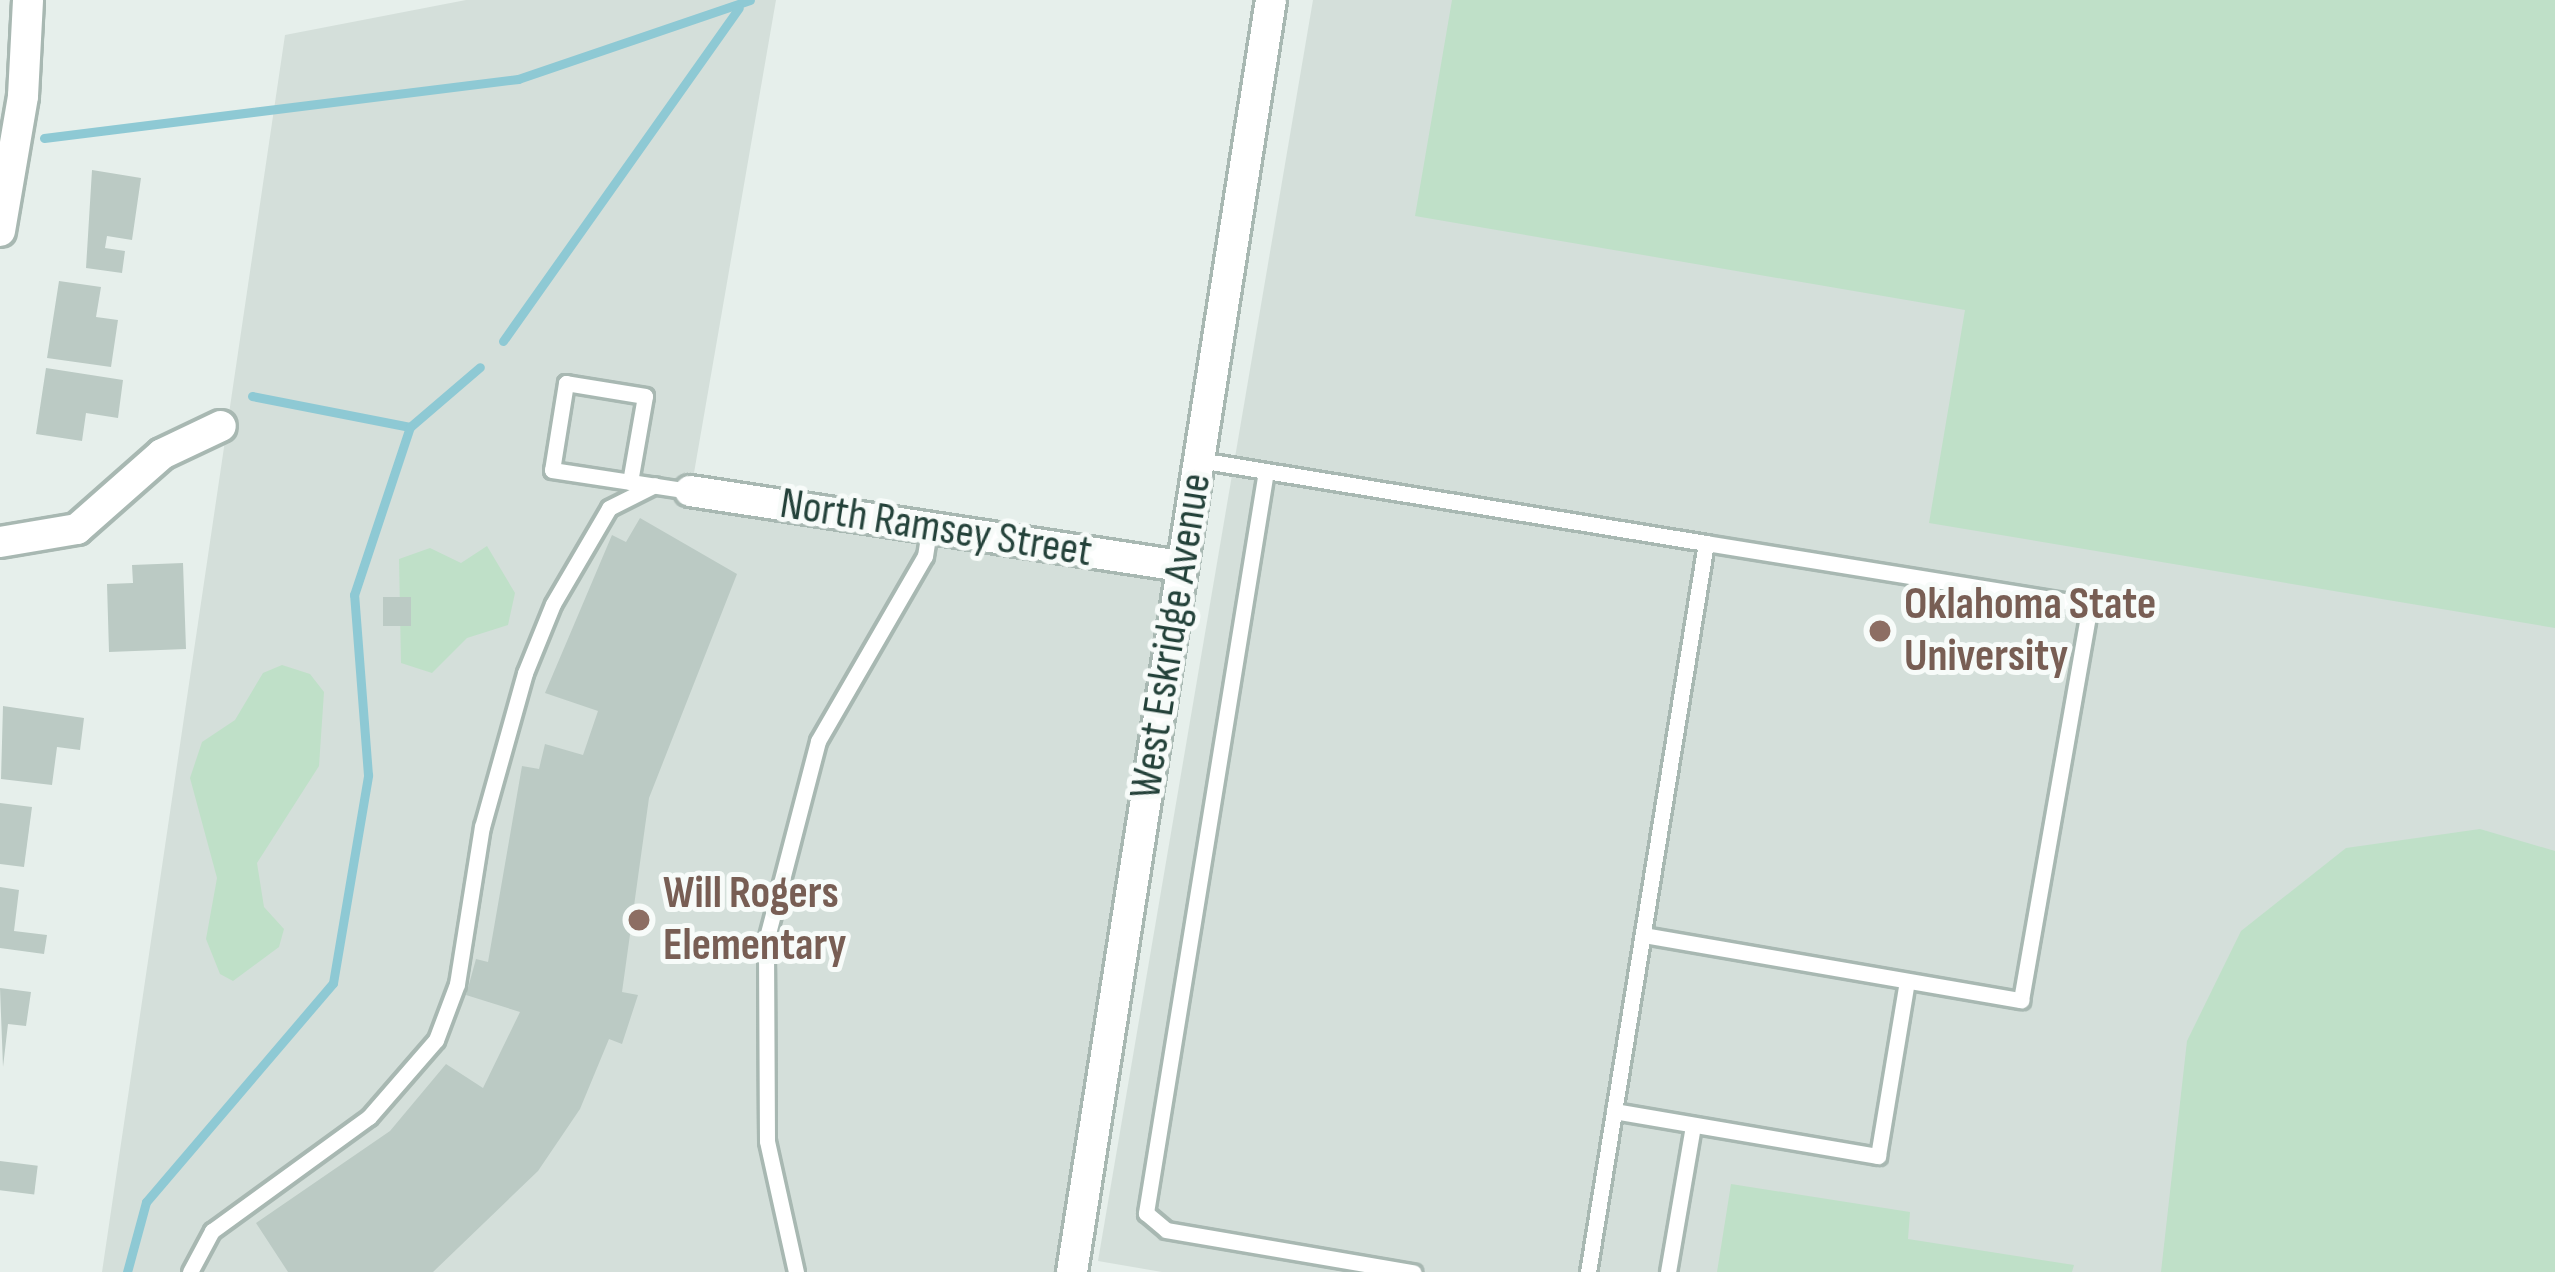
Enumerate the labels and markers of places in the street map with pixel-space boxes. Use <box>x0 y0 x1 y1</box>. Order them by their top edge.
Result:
place label: Oklahoma State University <box>1904 578 2156 684</box>
marker: Oklahoma State University <box>1867 618 1893 644</box>
place label: Will Rogers Elementary <box>663 867 846 973</box>
marker: Will Rogers Elementary <box>626 907 652 933</box>

